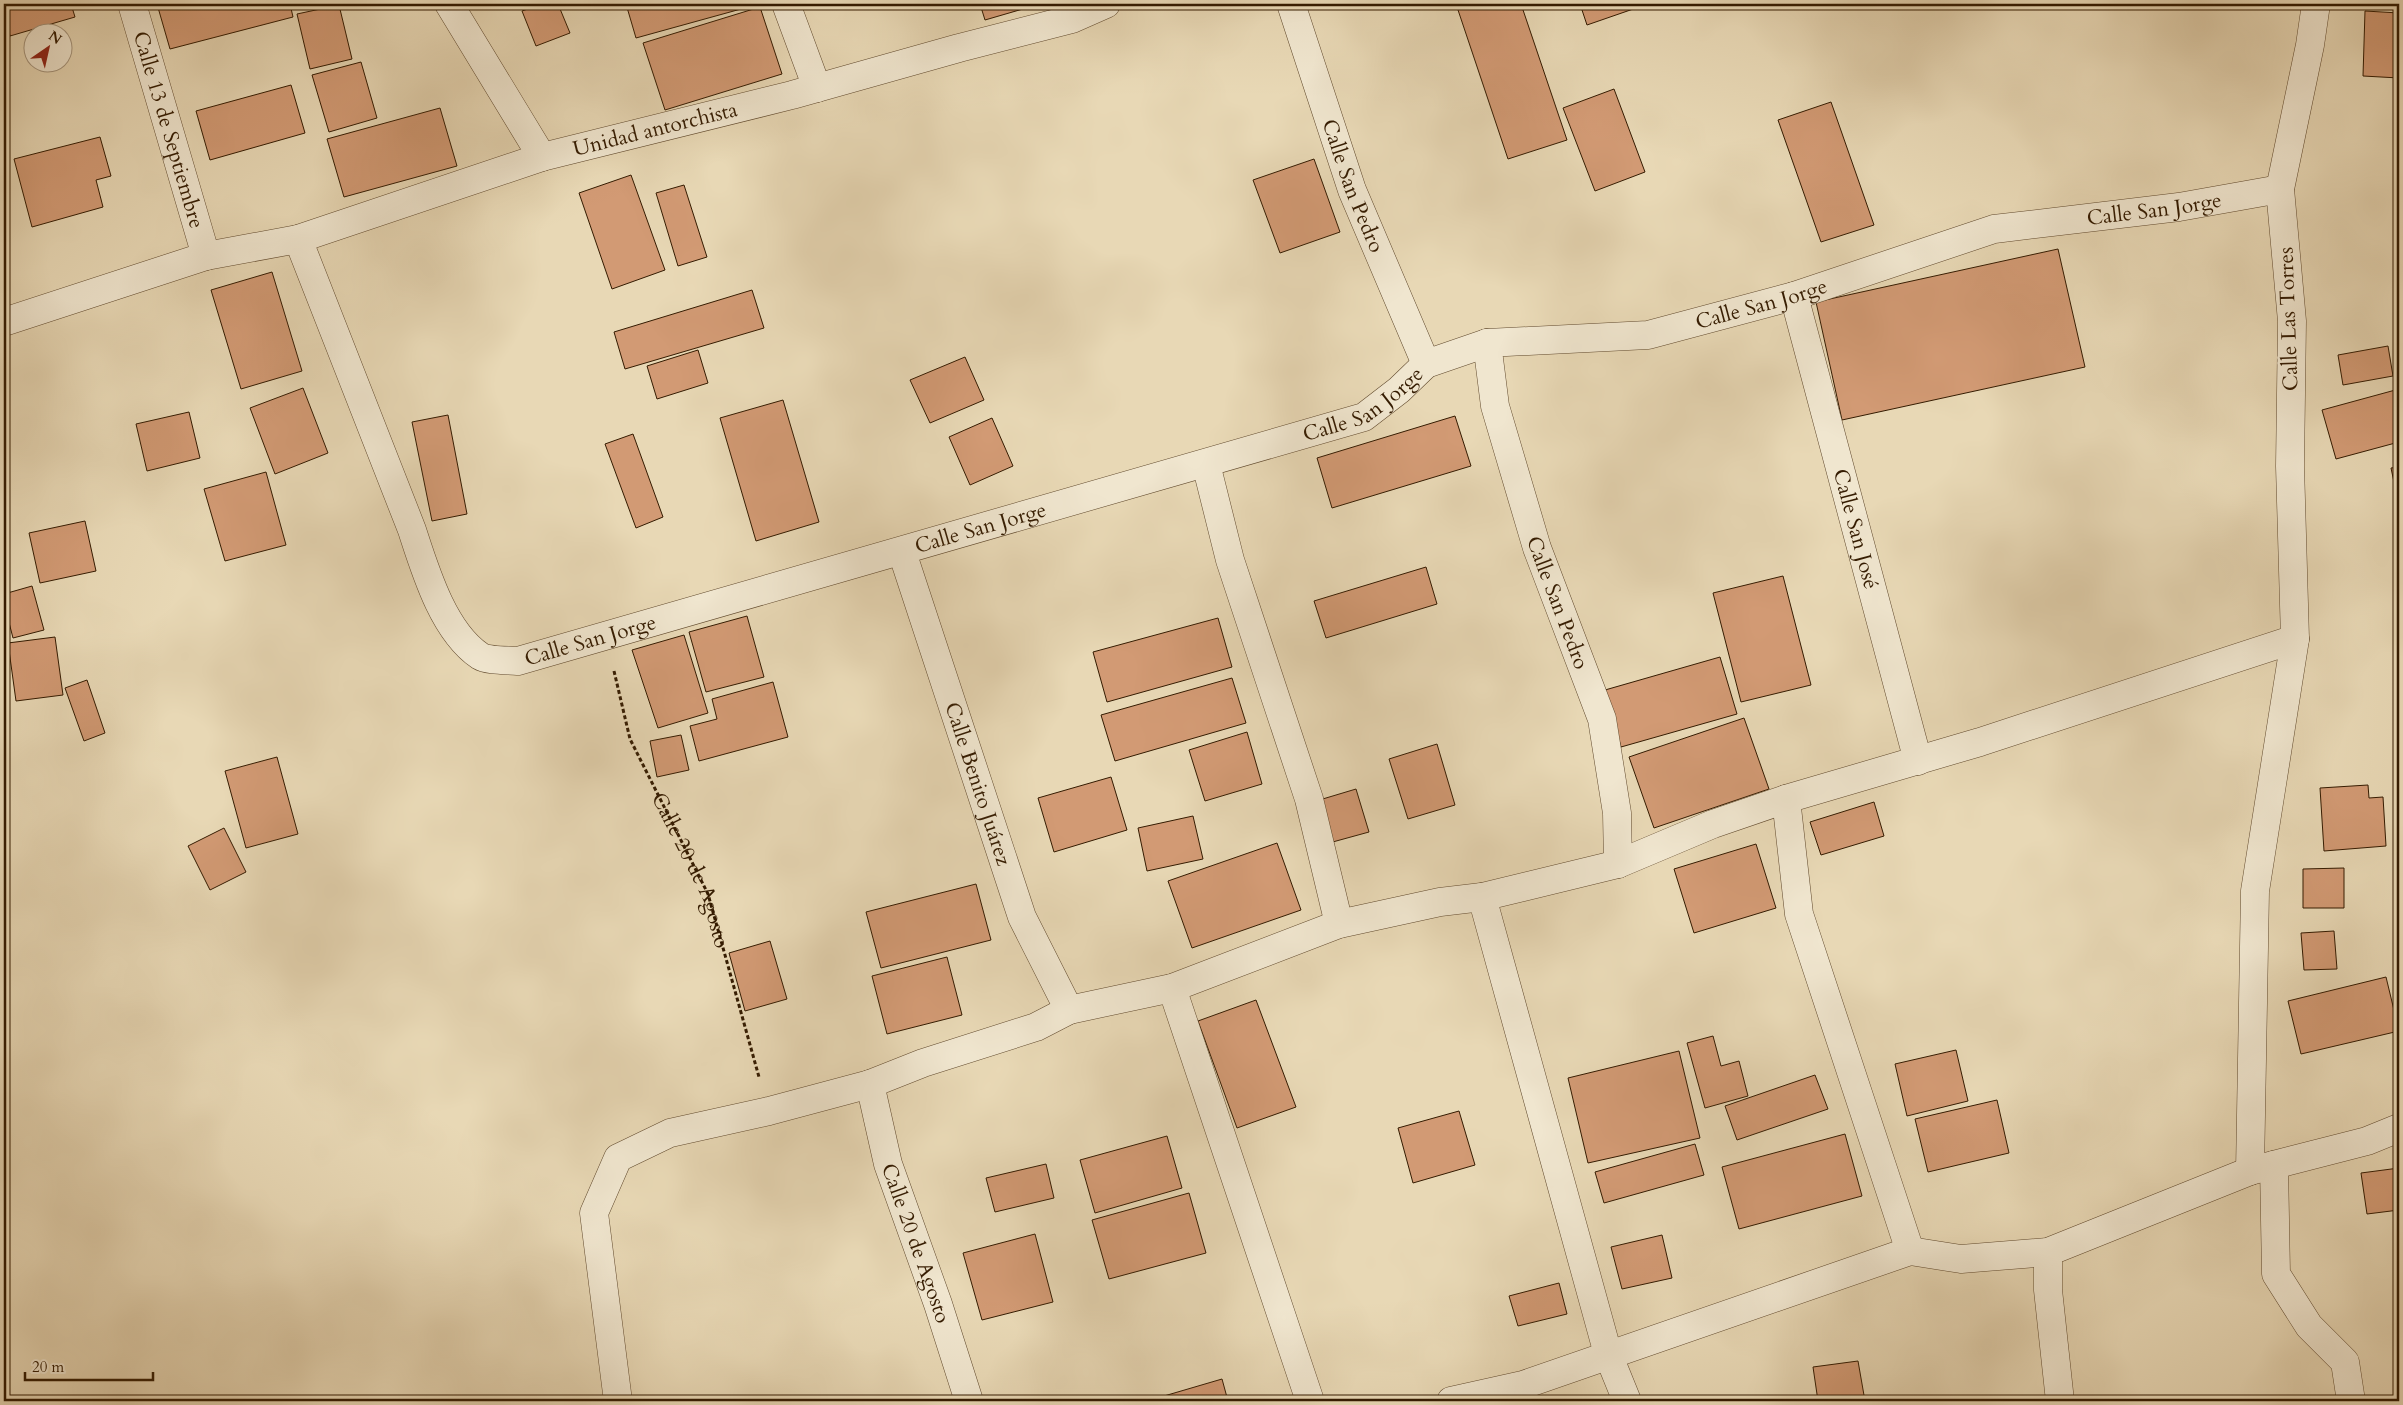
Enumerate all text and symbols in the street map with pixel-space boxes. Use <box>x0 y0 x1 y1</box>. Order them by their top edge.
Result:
north arrow <box>22 22 72 72</box>
text: N <box>45 26 65 49</box>
street label: Calle 13 de Septiembre <box>126 28 211 232</box>
street label: Unidad antorchista <box>570 95 741 164</box>
street label: Calle San Pedro <box>1315 115 1391 257</box>
street label: Calle San Jorge <box>2085 186 2224 233</box>
street label: Calle Las Torres <box>2271 246 2306 391</box>
street label: Calle San Jorge <box>1692 272 1831 337</box>
street label: Calle San Jorge <box>1300 360 1430 449</box>
street label: Calle San José <box>1826 466 1886 592</box>
street label: Calle San Jorge <box>911 495 1050 561</box>
street label: Calle San Pedro <box>1519 533 1596 674</box>
street label: Calle San Jorge <box>521 608 660 673</box>
street label: Calle Benito Juárez <box>937 698 1018 870</box>
street label: Calle 20 de Agosto <box>644 787 736 951</box>
street label: Calle 20 de Agosto <box>874 1159 957 1327</box>
scale bar <box>25 1350 152 1382</box>
text: 20 m <box>32 1357 64 1377</box>

